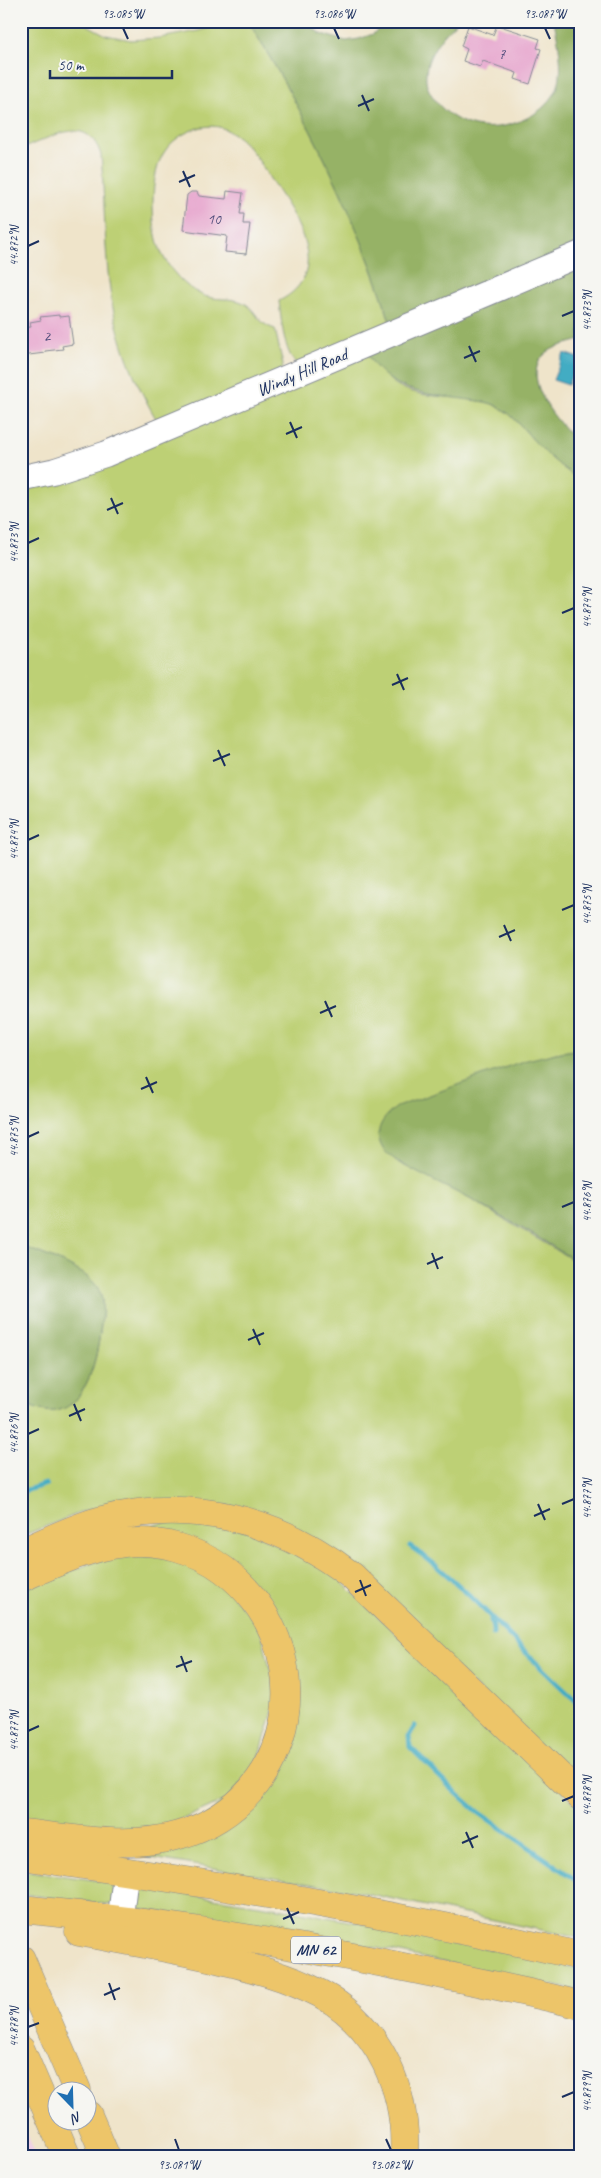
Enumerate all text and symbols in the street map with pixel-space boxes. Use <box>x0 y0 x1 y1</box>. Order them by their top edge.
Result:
text: 93.085°W <box>102 6 146 22</box>
text: 93.086°W <box>313 6 357 22</box>
text: 93.087°W <box>524 6 568 22</box>
house number: 7 <box>499 45 507 64</box>
scale bar <box>50 48 172 80</box>
text: 50 m <box>58 56 85 75</box>
house number: 10 <box>207 210 222 229</box>
text: 44.872°N <box>6 224 22 266</box>
text: 44.873°N <box>579 289 595 331</box>
house number: 2 <box>44 327 52 346</box>
street label: Windy Hill Road <box>253 342 353 401</box>
text: 44.873°N <box>6 521 22 563</box>
text: 44.874°N <box>579 586 595 628</box>
text: 44.874°N <box>6 818 22 860</box>
text: 44.875°N <box>579 883 595 925</box>
text: 44.875°N <box>6 1115 22 1157</box>
text: 44.876°N <box>579 1180 595 1222</box>
text: 44.876°N <box>6 1412 22 1454</box>
text: 44.877°N <box>579 1477 595 1519</box>
text: 44.877°N <box>6 1709 22 1751</box>
text: 44.878°N <box>579 1774 595 1816</box>
road number: MN 62 <box>291 1936 341 1964</box>
text: 44.878°N <box>6 2005 22 2047</box>
text: 44.879°N <box>579 2070 595 2112</box>
north arrow <box>48 2080 98 2130</box>
text: N <box>67 2108 84 2128</box>
text: 93.081°W <box>158 2157 202 2173</box>
text: 93.082°W <box>370 2157 414 2173</box>

